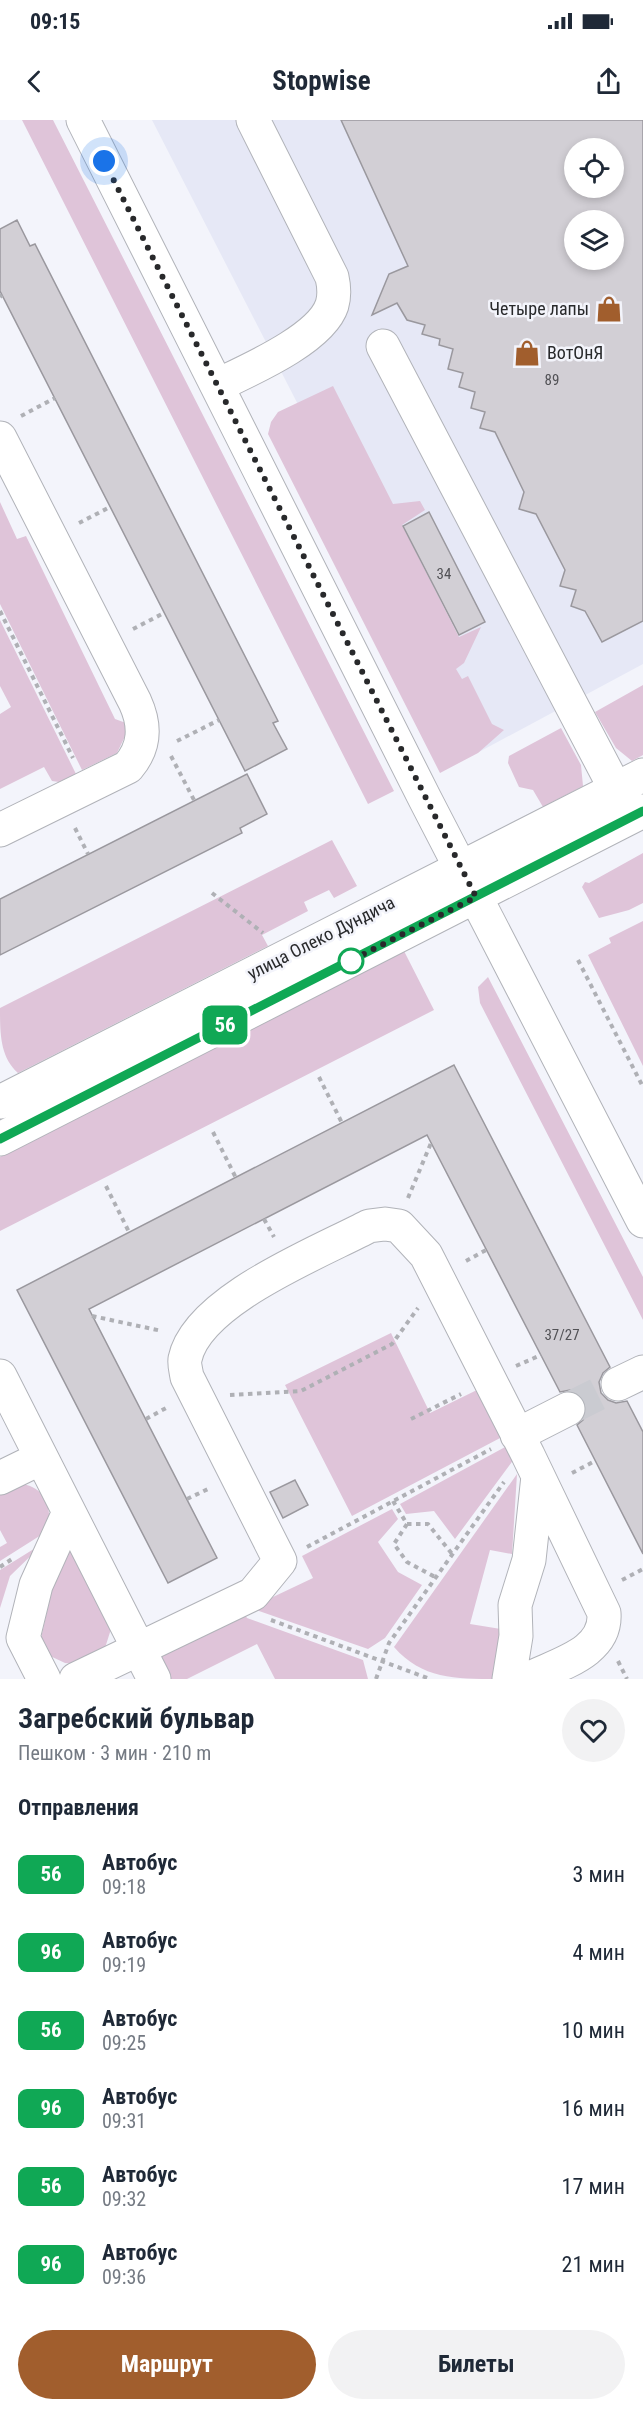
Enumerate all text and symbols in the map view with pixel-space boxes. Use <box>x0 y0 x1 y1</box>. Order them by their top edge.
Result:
text: 09:15 <box>30 9 81 34</box>
icon: back <box>18 65 51 98</box>
text: Stopwise <box>272 65 371 97</box>
icon: share <box>592 65 625 98</box>
map controls <box>564 138 624 270</box>
button: locate <box>564 138 624 198</box>
your location <box>89 146 119 176</box>
button: layers <box>564 210 624 270</box>
shop icon: Четыре лапы <box>594 294 624 324</box>
place label: Четыре лапы <box>489 298 589 319</box>
shop icon: ВотОнЯ <box>512 338 542 368</box>
place label: ВотОнЯ <box>547 342 603 363</box>
house number: 89 <box>545 371 559 389</box>
house number: 34 <box>437 565 451 583</box>
street label: улица Олеко Дундича <box>244 891 398 984</box>
unlabelled marker <box>338 948 364 974</box>
line badge: 56 <box>198 1006 252 1044</box>
text: 56 <box>214 1013 236 1037</box>
house number: 37/27 <box>544 1326 580 1344</box>
button: heart <box>562 1699 625 1762</box>
text: Загребский бульвар <box>18 1702 254 1735</box>
text: Пешком · 3 мин · 210 m <box>18 1741 211 1765</box>
text: Отправления <box>18 1795 139 1820</box>
text: Автобус <box>102 1850 177 1875</box>
text: 56 <box>40 1862 62 1886</box>
text: 3 мин <box>572 1862 625 1887</box>
text: 09:18 <box>102 1875 146 1899</box>
text: Автобус <box>102 1928 177 1953</box>
text: 96 <box>40 1940 62 1964</box>
text: 4 мин <box>572 1940 625 1965</box>
text: 09:19 <box>102 1953 146 1977</box>
text: Автобус <box>102 2006 177 2031</box>
text: 56 <box>40 2018 62 2042</box>
text: 10 мин <box>562 2018 625 2043</box>
text: 09:25 <box>102 2031 146 2055</box>
text: Автобус <box>102 2084 177 2109</box>
text: 96 <box>40 2096 62 2120</box>
text: 16 мин <box>562 2096 625 2121</box>
text: 09:31 <box>102 2109 146 2133</box>
text: Автобус <box>102 2162 177 2187</box>
text: 56 <box>40 2174 62 2198</box>
text: 17 мин <box>562 2174 625 2199</box>
text: 09:32 <box>102 2187 146 2211</box>
text: Автобус <box>102 2240 177 2265</box>
text: 96 <box>40 2252 62 2276</box>
text: 21 мин <box>562 2252 625 2277</box>
text: 09:36 <box>102 2265 146 2289</box>
button: Маршрут <box>18 2330 316 2399</box>
button: Билеты <box>328 2330 625 2399</box>

